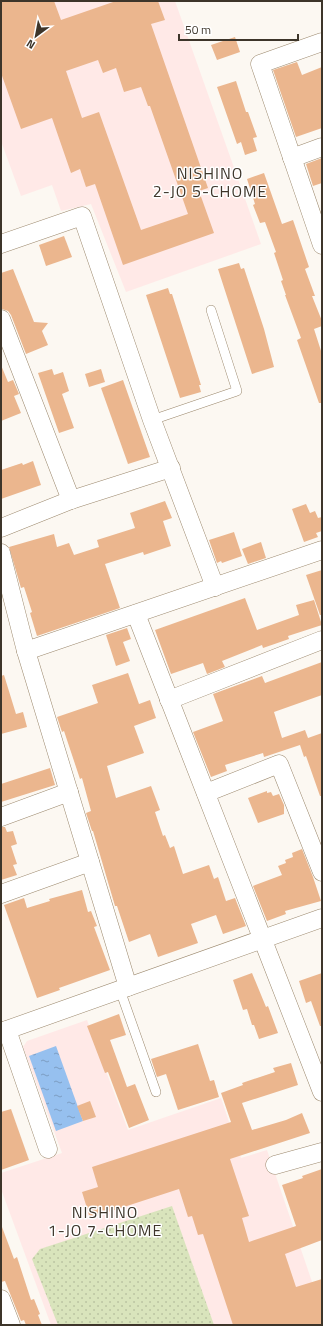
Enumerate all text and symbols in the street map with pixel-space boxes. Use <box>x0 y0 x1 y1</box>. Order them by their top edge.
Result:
north arrow <box>16 16 56 56</box>
scale bar <box>179 16 298 42</box>
text: 50 m <box>185 20 211 39</box>
text: N <box>23 36 38 53</box>
district label: NISHINO 2-JO 5-CHOME <box>153 161 267 203</box>
district label: NISHINO 1-JO 7-CHOME <box>48 1200 162 1242</box>

